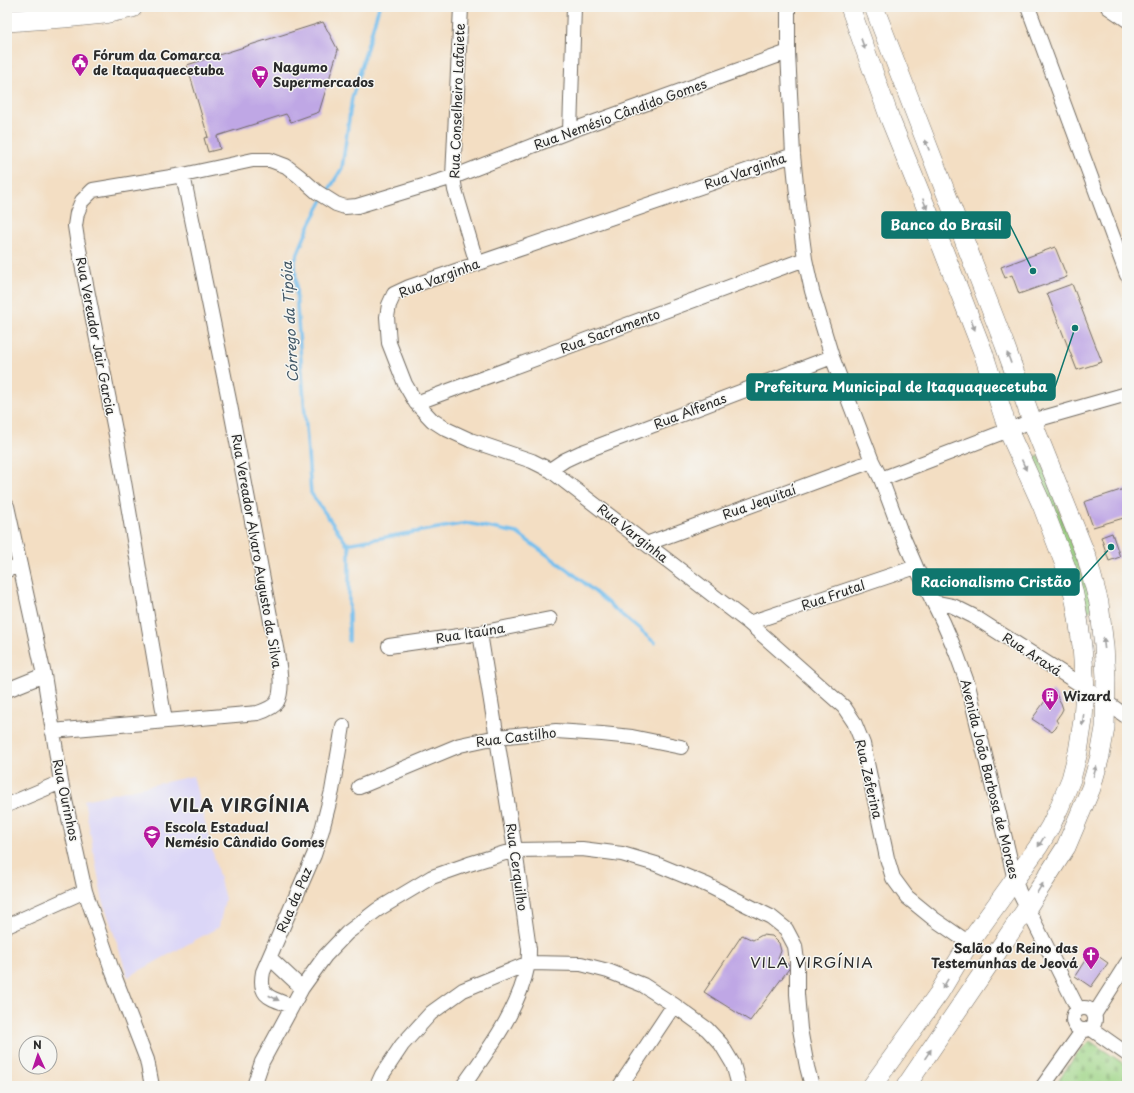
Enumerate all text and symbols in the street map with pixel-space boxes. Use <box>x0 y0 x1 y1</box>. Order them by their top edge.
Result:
street label: Rua Conselheiro Lafaiete <box>444 23 469 179</box>
one-way arrow <box>861 38 867 50</box>
place label: Fórum da Comarca de Itaquaquecetuba <box>93 45 225 79</box>
public building icon: Fórum da Comarca de Itaquaquecetuba <box>70 52 90 77</box>
place label: Nagumo Supermercados <box>273 57 374 91</box>
supermarket icon: Nagumo Supermercados <box>250 64 270 89</box>
street label: Rua Nemésio Cândido Gomes <box>531 73 709 154</box>
one-way arrow <box>924 139 930 151</box>
street label: Rua Varginha <box>701 147 789 193</box>
one-way arrow <box>923 199 929 211</box>
callout: Banco do Brasil <box>882 212 1010 238</box>
text: Banco do Brasil <box>890 214 1002 235</box>
street label: Rua Varginha <box>396 253 483 302</box>
street label: Rua Vereador Jair Garcia <box>72 255 121 417</box>
water label: Córrego da Tipóia <box>276 260 303 383</box>
street label: Rua Sacramento <box>557 304 662 357</box>
one-way arrow <box>970 319 976 331</box>
one-way arrow <box>1006 352 1012 364</box>
callout: Prefeitura Municipal de Itaquaquecetuba <box>747 374 1055 400</box>
text: Prefeitura Municipal de Itaquaquecetuba <box>755 376 1048 397</box>
street label: Rua Alfenas <box>651 388 729 433</box>
street label: Rua Vereador Alvaro Augusto da Silva <box>228 432 287 670</box>
one-way arrow <box>1021 460 1027 471</box>
street label: Rua Jequitaí <box>719 479 798 524</box>
street label: Rua Varginha <box>594 499 673 567</box>
callout: Racionalismo Cristão <box>913 569 1079 595</box>
text: Racionalismo Cristão <box>921 571 1071 592</box>
street label: Rua Frutal <box>798 575 867 614</box>
street label: Rua Itaúna <box>434 618 507 647</box>
street label: Rua Araxá <box>999 627 1066 680</box>
one-way arrow <box>1100 637 1107 649</box>
street label: Avenida João Barbosa de Moraes <box>956 677 1025 881</box>
building icon: Wizard <box>1040 686 1060 711</box>
place label: Wizard <box>1063 686 1112 705</box>
one-way arrow <box>1079 714 1086 726</box>
street label: Rua Castilho <box>475 722 557 751</box>
street label: Rua Zeferina <box>851 737 888 821</box>
street label: Rua Ourinhos <box>49 757 84 843</box>
one-way arrow <box>1093 765 1099 778</box>
district label: VILA VIRGÍNIA <box>170 792 310 818</box>
place label: Escola Estadual Nemésio Cândido Gomes <box>165 817 324 851</box>
street label: Rua Cerquilho <box>502 822 533 912</box>
school or university icon: Escola Estadual Nemésio Cândido Gomes <box>142 824 162 849</box>
one-way arrow <box>1038 836 1045 848</box>
street label: Rua da Paz <box>271 864 316 935</box>
one-way arrow <box>1036 882 1043 894</box>
place label: Salão do Reino das Testemunhas de Jeová <box>931 938 1078 972</box>
church icon: Salão do Reino das Testemunhas de Jeová <box>1081 945 1101 970</box>
district label: VILA VIRGÍNIA <box>750 950 874 973</box>
one-way arrow <box>941 978 948 990</box>
one-way arrow <box>268 995 280 1002</box>
north arrow <box>18 1035 58 1075</box>
text: N <box>33 1036 43 1053</box>
one-way arrow <box>924 1049 932 1059</box>

